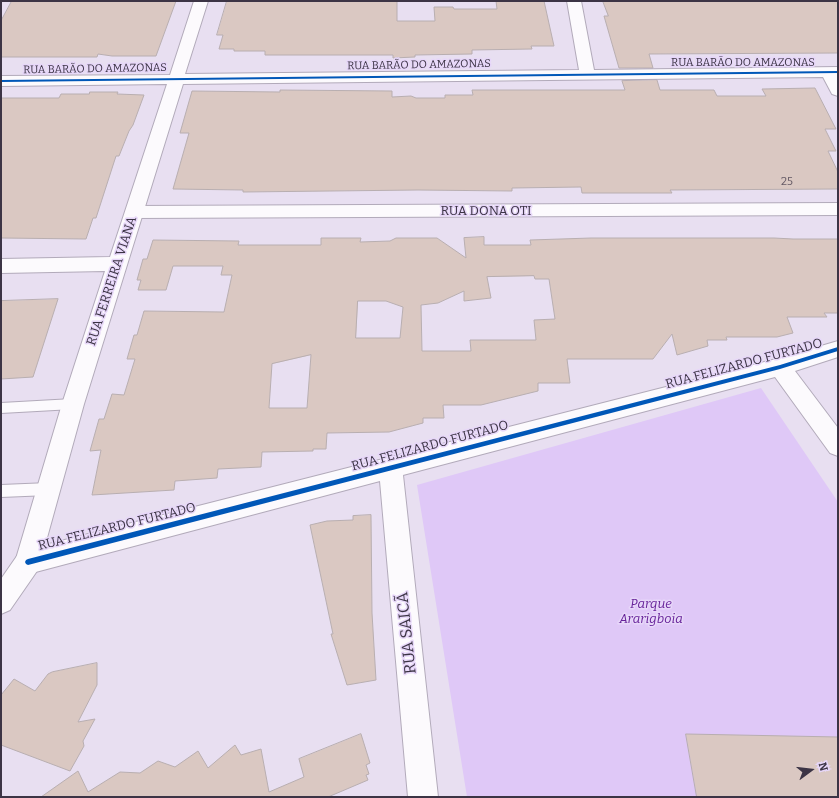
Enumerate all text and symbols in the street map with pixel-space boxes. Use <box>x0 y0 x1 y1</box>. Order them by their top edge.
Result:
street label: RUA BARÃO DO AMAZONAS <box>671 56 815 70</box>
street label: RUA BARÃO DO AMAZONAS <box>347 57 491 73</box>
street label: RUA BARÃO DO AMAZONAS <box>23 61 167 77</box>
house number: 25 <box>781 175 793 189</box>
street label: RUA DONA OTI <box>440 203 532 219</box>
street label: RUA FERREIRA VIANA <box>84 214 140 348</box>
street label: RUA FELIZARDO FURTADO <box>664 335 824 393</box>
street label: RUA FELIZARDO FURTADO <box>350 417 510 475</box>
street label: RUA FELIZARDO FURTADO <box>36 500 198 554</box>
street label: RUA SAICÃ <box>393 591 421 675</box>
park label: Parque Ararigboia <box>619 596 683 627</box>
north arrow <box>791 750 831 790</box>
text: N <box>816 761 830 773</box>

